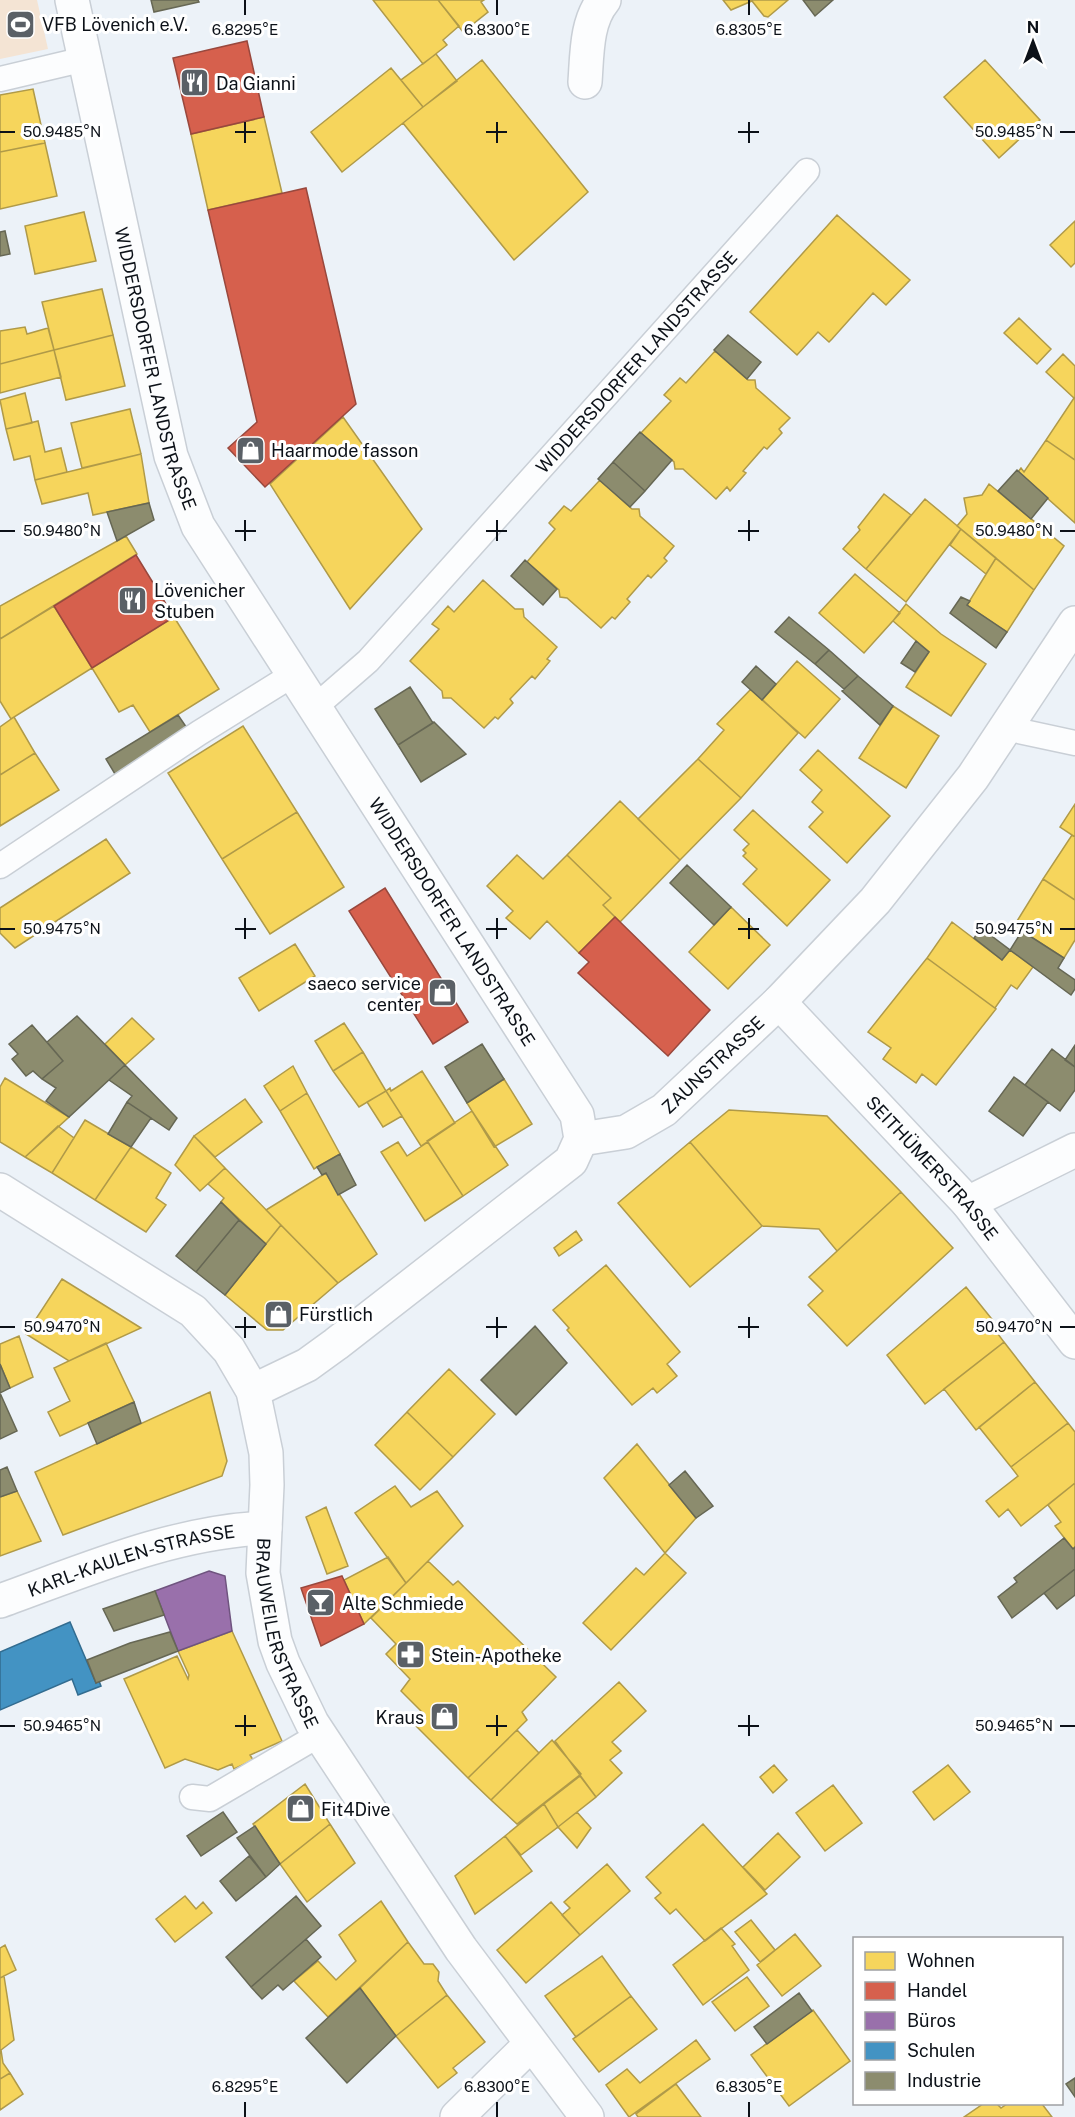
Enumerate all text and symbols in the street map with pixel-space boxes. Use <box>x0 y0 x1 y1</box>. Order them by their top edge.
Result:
sports icon: VFB Lövenich e.V. <box>5 8 37 40</box>
north arrow <box>1003 12 1063 72</box>
place label: VFB Lövenich e.V. <box>42 14 188 35</box>
text: N <box>1027 18 1039 37</box>
text: 6.8295°E <box>212 21 278 38</box>
text: 6.8300°E <box>464 21 530 38</box>
text: 6.8305°E <box>716 21 782 38</box>
restaurant icon: Da Gianni <box>179 67 211 99</box>
place label: Da Gianni <box>216 73 296 94</box>
text: 50.9485°N <box>23 123 101 140</box>
text: 50.9485°N <box>975 123 1053 140</box>
street label: WIDDERSDORFER LANDSTRASSE <box>111 225 201 513</box>
street label: WIDDERSDORFER LANDSTRASSE <box>531 246 741 477</box>
shop icon: Haarmode fasson <box>234 434 266 466</box>
place label: Haarmode fasson <box>271 440 418 461</box>
text: 50.9480°N <box>23 522 101 539</box>
text: 50.9480°N <box>975 522 1053 539</box>
place label: Lövenicher Stuben <box>154 580 245 622</box>
restaurant icon: Lövenicher Stuben <box>117 584 149 616</box>
street label: WIDDERSDORFER LANDSTRASSE <box>365 794 540 1050</box>
text: 50.9475°N <box>23 920 101 937</box>
text: 50.9475°N <box>975 920 1053 937</box>
place label: saeco service center <box>308 973 421 1015</box>
shop icon: saeco service center <box>426 977 458 1009</box>
street label: ZAUNSTRASSE <box>657 1011 768 1117</box>
street label: SEITHÜMERSTRASSE <box>862 1091 1003 1244</box>
shop icon: Fürstlich <box>262 1298 294 1330</box>
place label: Fürstlich <box>299 1304 373 1325</box>
text: 50.9470°N <box>23 1318 101 1335</box>
text: 50.9470°N <box>975 1318 1053 1335</box>
street label: KARL-KAULEN-STRASSE <box>25 1520 236 1600</box>
street label: BRAUWEILERSTRASSE <box>252 1537 323 1732</box>
bar icon: Alte Schmiede <box>305 1587 337 1619</box>
place label: Alte Schmiede <box>342 1593 464 1614</box>
pharmacy icon: Stein-Apotheke <box>394 1639 426 1671</box>
place label: Stein-Apotheke <box>431 1645 562 1666</box>
shop icon: Kraus <box>429 1701 461 1733</box>
place label: Kraus <box>376 1707 424 1728</box>
text: 50.9465°N <box>23 1717 101 1734</box>
text: 50.9465°N <box>975 1717 1053 1734</box>
shop icon: Fit4Dive <box>284 1793 316 1825</box>
place label: Fit4Dive <box>321 1799 391 1820</box>
legend <box>853 1937 1063 2105</box>
text: Wohnen <box>907 1950 975 1971</box>
text: Handel <box>907 1980 967 2001</box>
text: Büros <box>907 2010 956 2031</box>
text: Schulen <box>907 2040 975 2061</box>
text: Industrie <box>907 2070 981 2091</box>
text: 6.8295°E <box>212 2078 278 2095</box>
text: 6.8300°E <box>464 2078 530 2095</box>
text: 6.8305°E <box>716 2078 782 2095</box>

